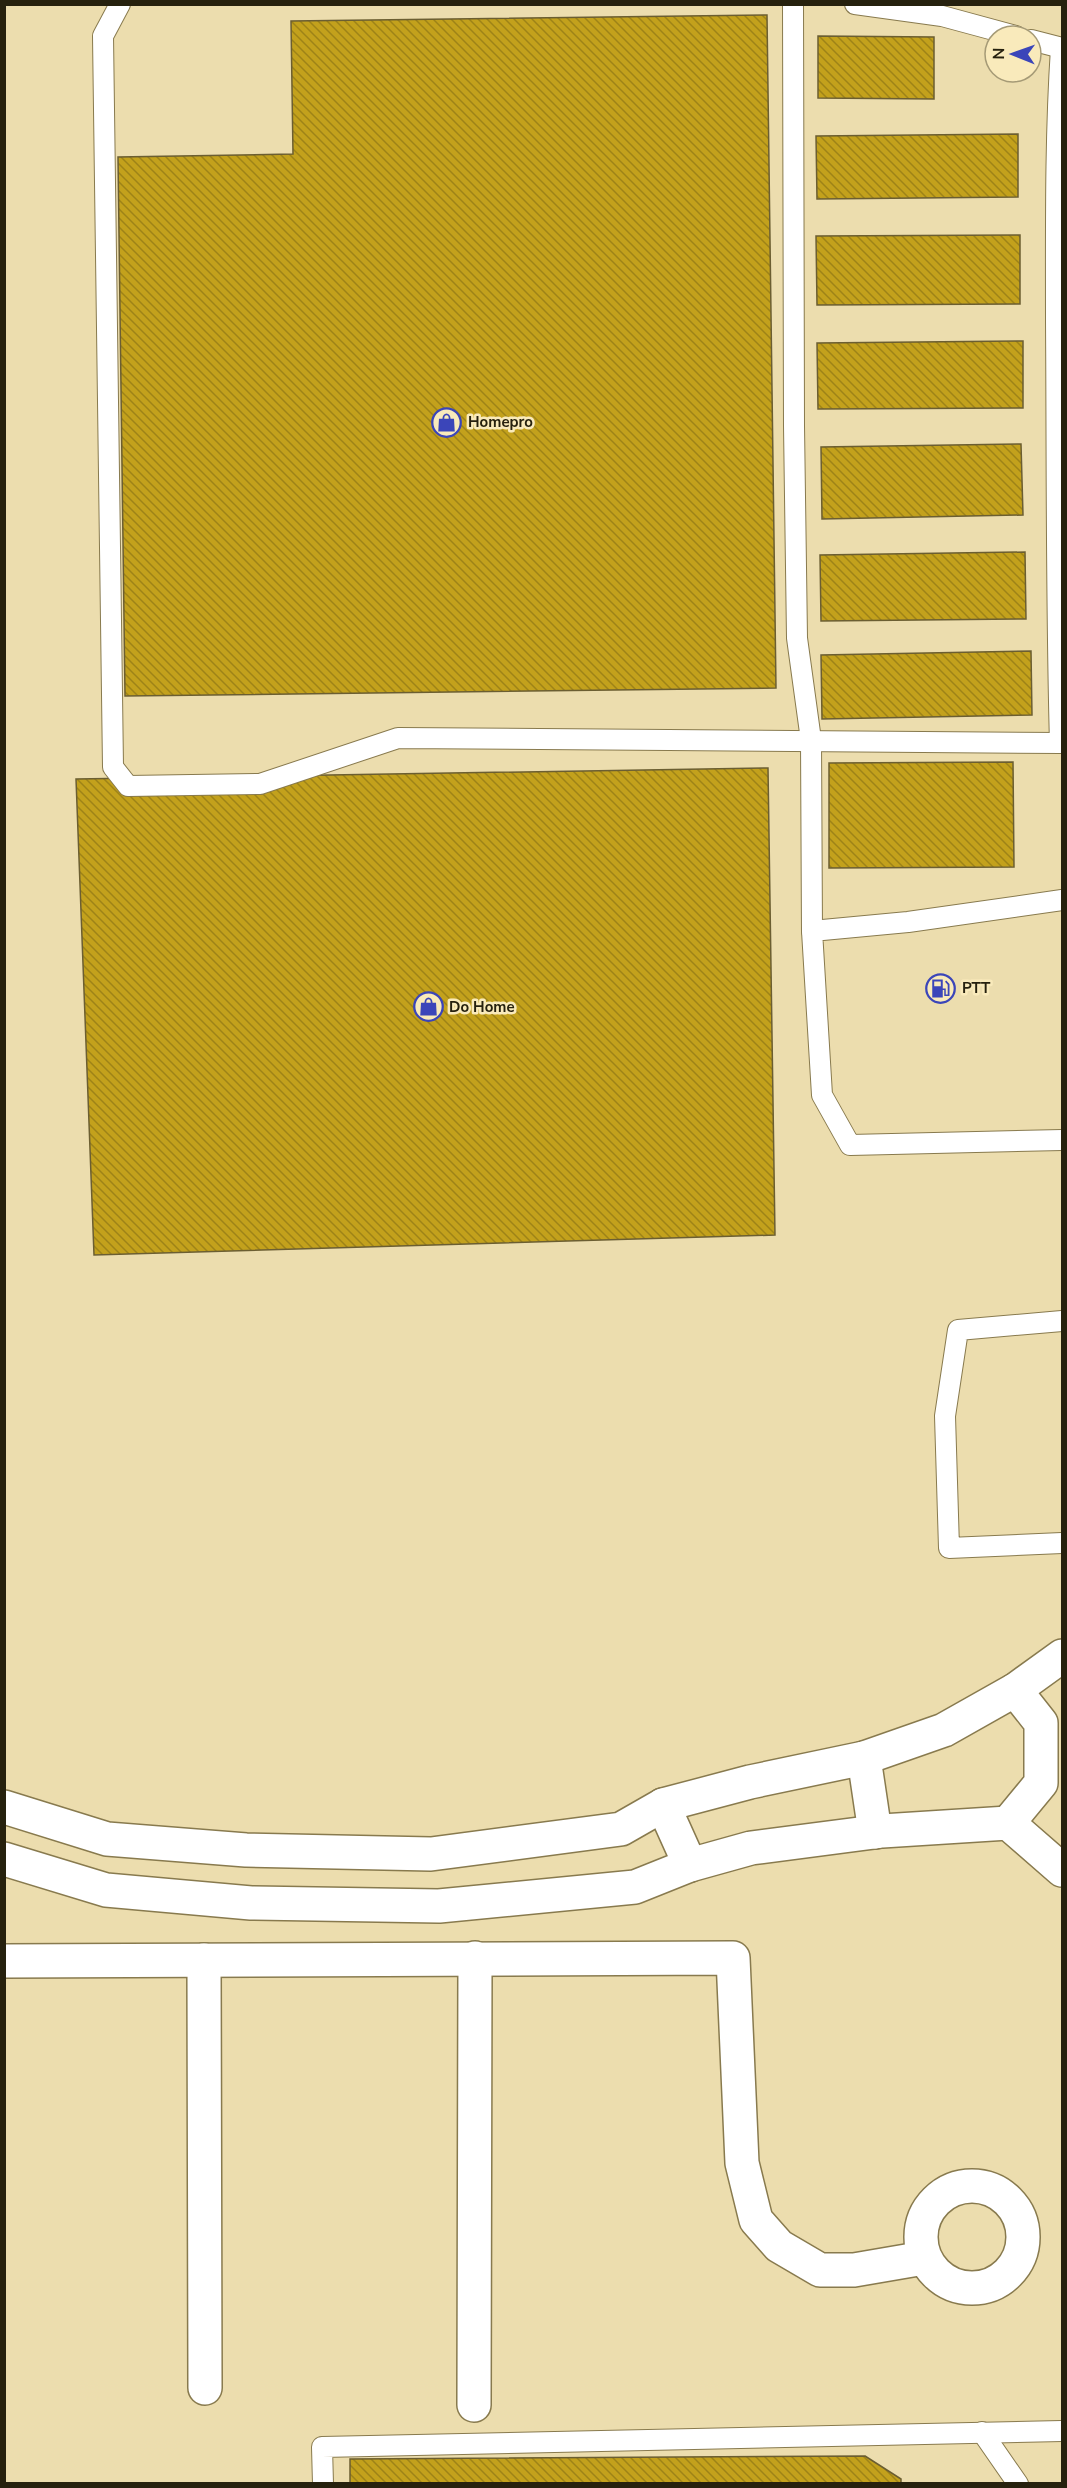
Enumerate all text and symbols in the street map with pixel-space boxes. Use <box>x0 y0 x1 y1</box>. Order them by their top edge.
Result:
north arrow <box>983 24 1043 84</box>
text: N <box>988 48 1010 60</box>
shop icon: Homepro <box>431 406 463 438</box>
place label: Homepro <box>468 412 533 432</box>
fuel station icon: PTT <box>925 972 957 1004</box>
place label: PTT <box>962 978 991 998</box>
shop icon: Do Home <box>412 991 444 1023</box>
place label: Do Home <box>449 997 515 1017</box>

